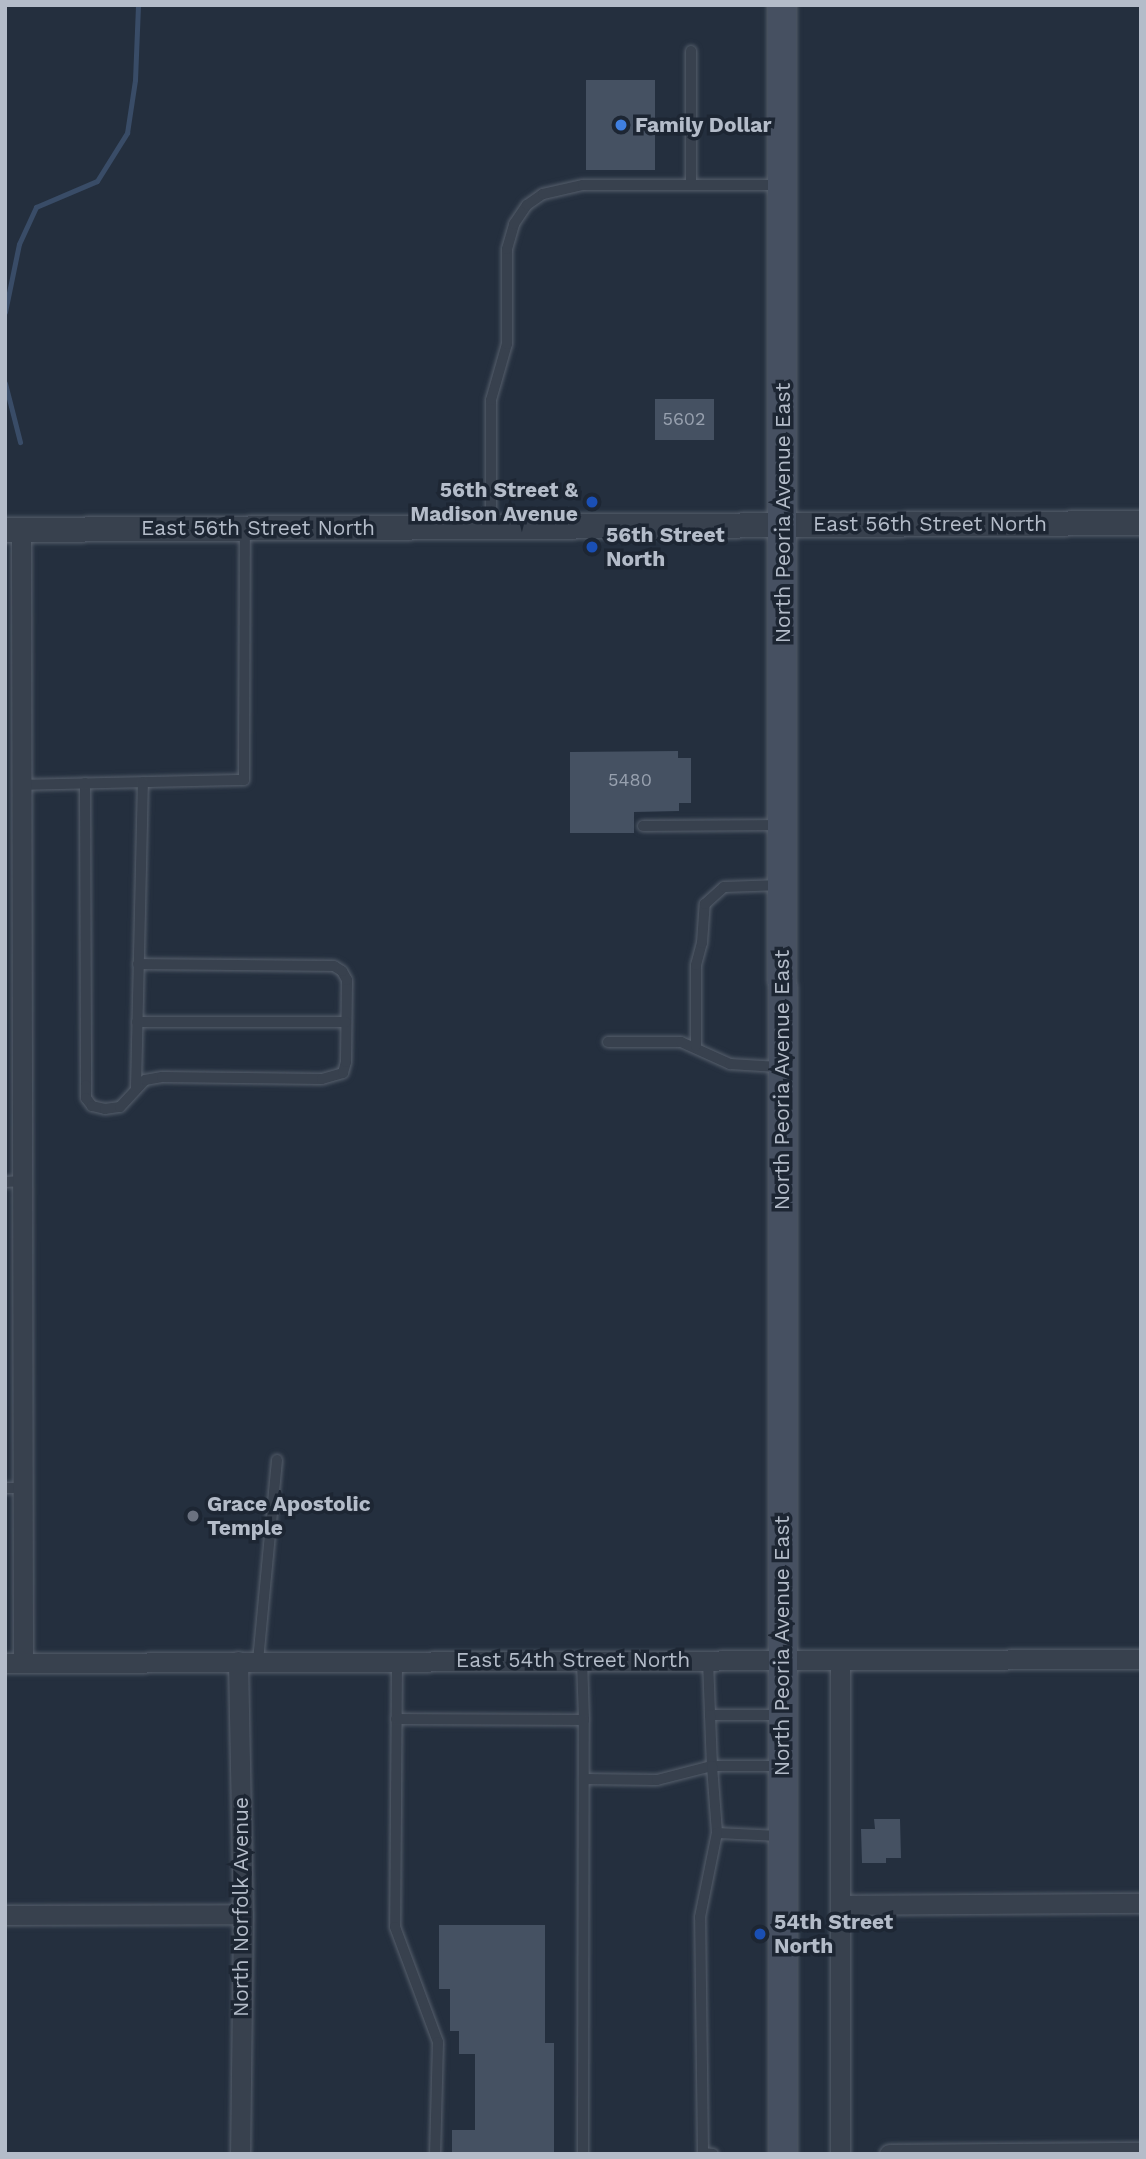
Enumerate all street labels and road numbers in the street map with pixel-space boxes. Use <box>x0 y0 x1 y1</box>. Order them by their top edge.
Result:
street label: North Peoria Avenue East <box>770 382 796 644</box>
street label: East 56th Street North <box>813 511 1047 537</box>
street label: East 56th Street North <box>141 515 375 541</box>
street label: North Peoria Avenue East <box>769 949 795 1211</box>
street label: North Peoria Avenue East <box>769 1515 795 1777</box>
street label: East 54th Street North <box>456 1647 690 1673</box>
street label: North Norfolk Avenue <box>228 1796 254 2018</box>

